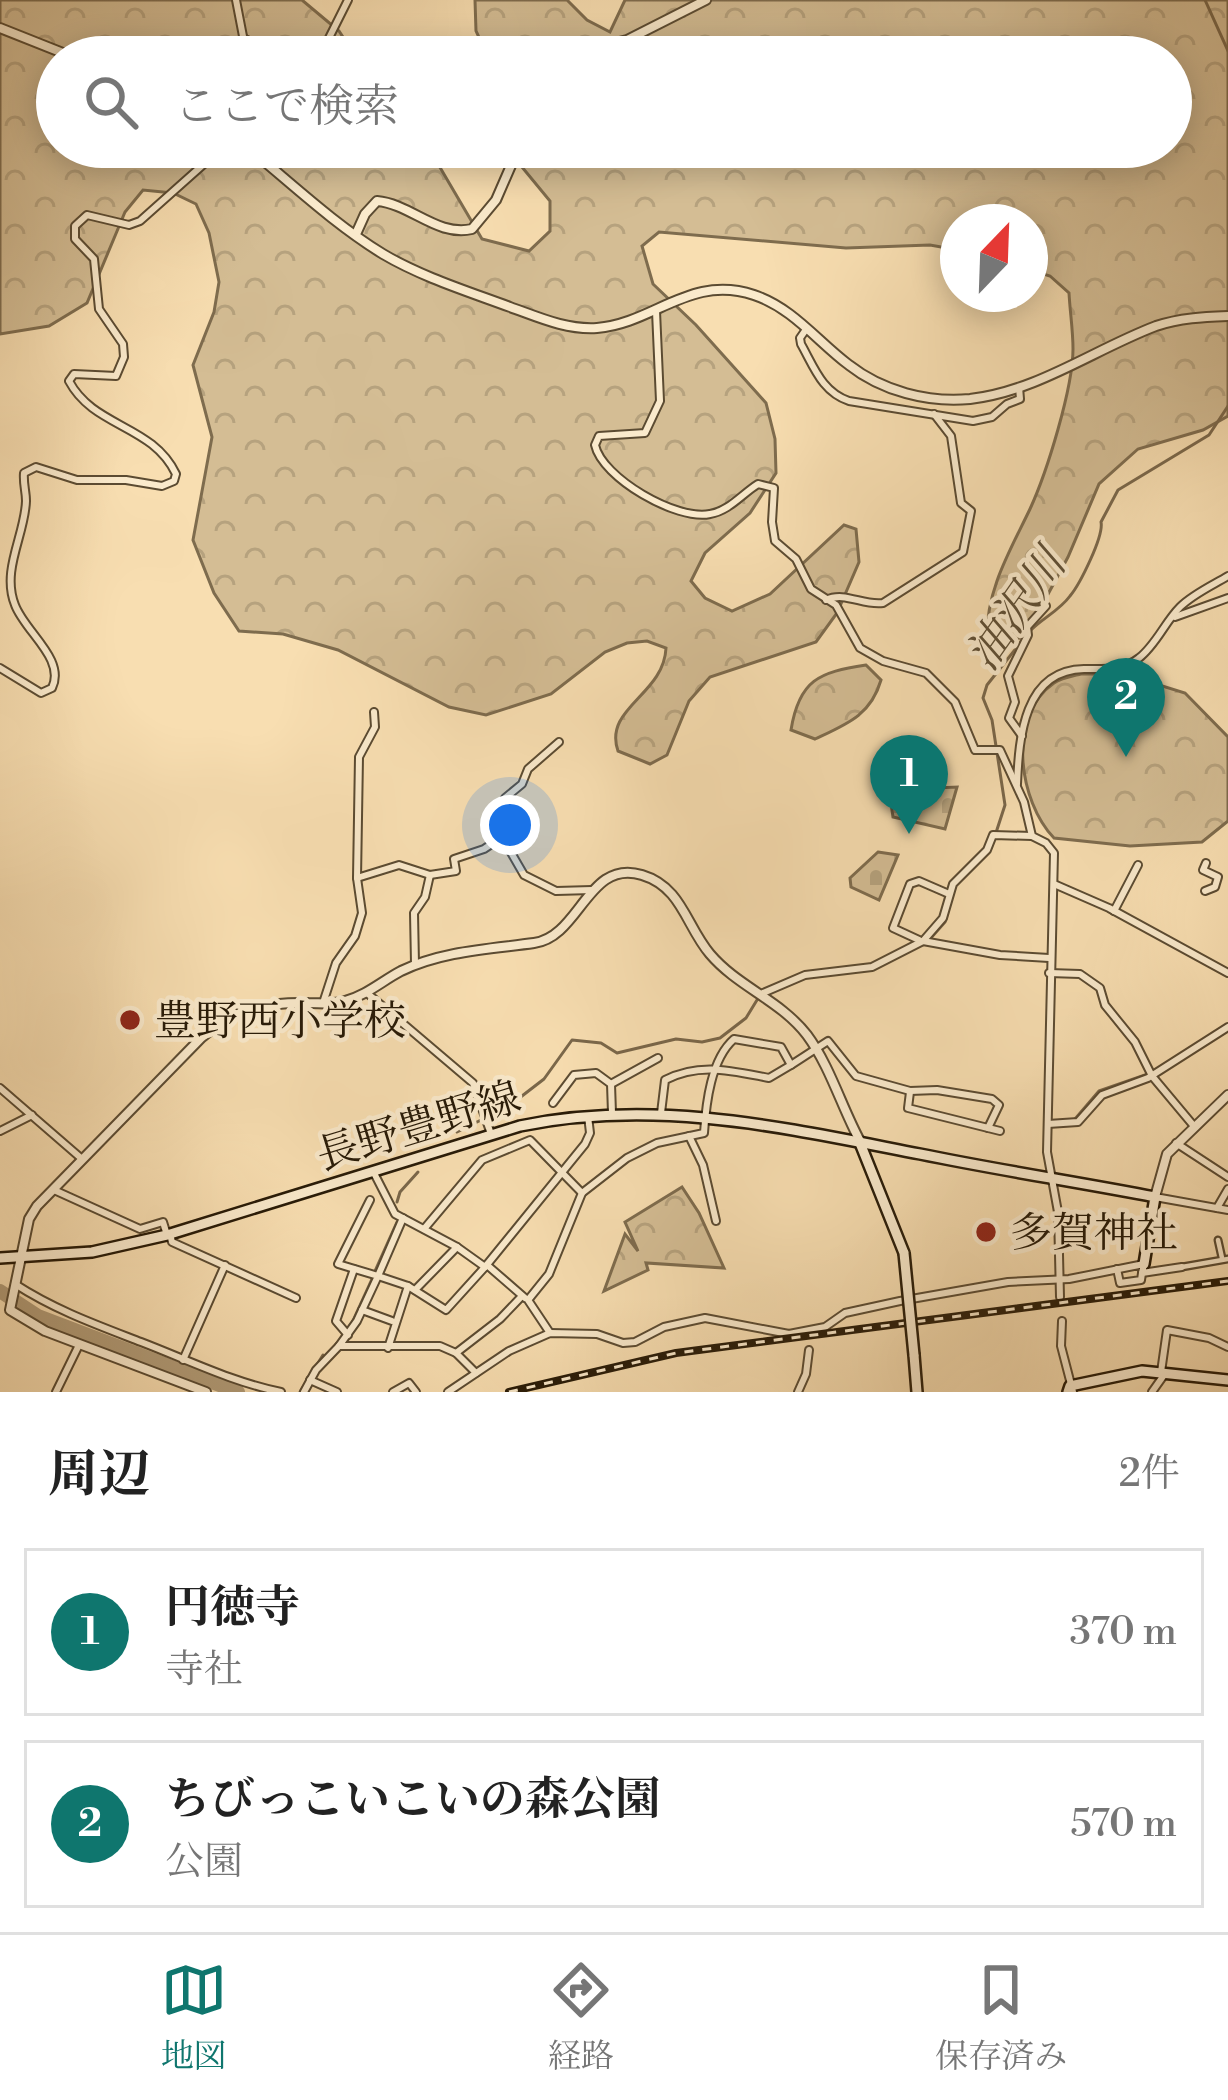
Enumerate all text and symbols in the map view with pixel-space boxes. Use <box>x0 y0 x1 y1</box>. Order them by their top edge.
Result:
search box <box>36 36 1192 168</box>
icon: search <box>78 69 144 135</box>
text: ここで検索 <box>174 79 399 136</box>
north arrow <box>940 204 1048 312</box>
water label: 油沢川 <box>955 535 1082 682</box>
pin: 2 <box>1087 658 1165 757</box>
pin: 1 <box>870 735 948 834</box>
your location <box>480 795 540 855</box>
place label: 豊野西小学校 <box>154 996 406 1049</box>
marker: 豊野西小学校 <box>117 1007 143 1033</box>
street label: 長野豊野線 <box>311 1071 527 1183</box>
place label: 多賀神社 <box>1010 1208 1178 1261</box>
marker: 多賀神社 <box>973 1219 999 1245</box>
text: 周辺 <box>48 1444 150 1508</box>
text: 2件 <box>1119 1450 1180 1499</box>
text: 円徳寺 <box>165 1580 300 1637</box>
text: 1 <box>81 1608 99 1657</box>
text: 370 m <box>1069 1608 1177 1657</box>
text: 寺社 <box>165 1646 243 1695</box>
text: ちびっこいこいの森公園 <box>165 1772 660 1829</box>
text: 2 <box>78 1800 102 1849</box>
text: 570 m <box>1070 1800 1177 1849</box>
text: 公園 <box>165 1838 243 1887</box>
tab: 地図 <box>161 1957 227 2078</box>
tab: 経路 <box>548 1957 614 2078</box>
tab: 保存済み <box>935 1957 1067 2078</box>

